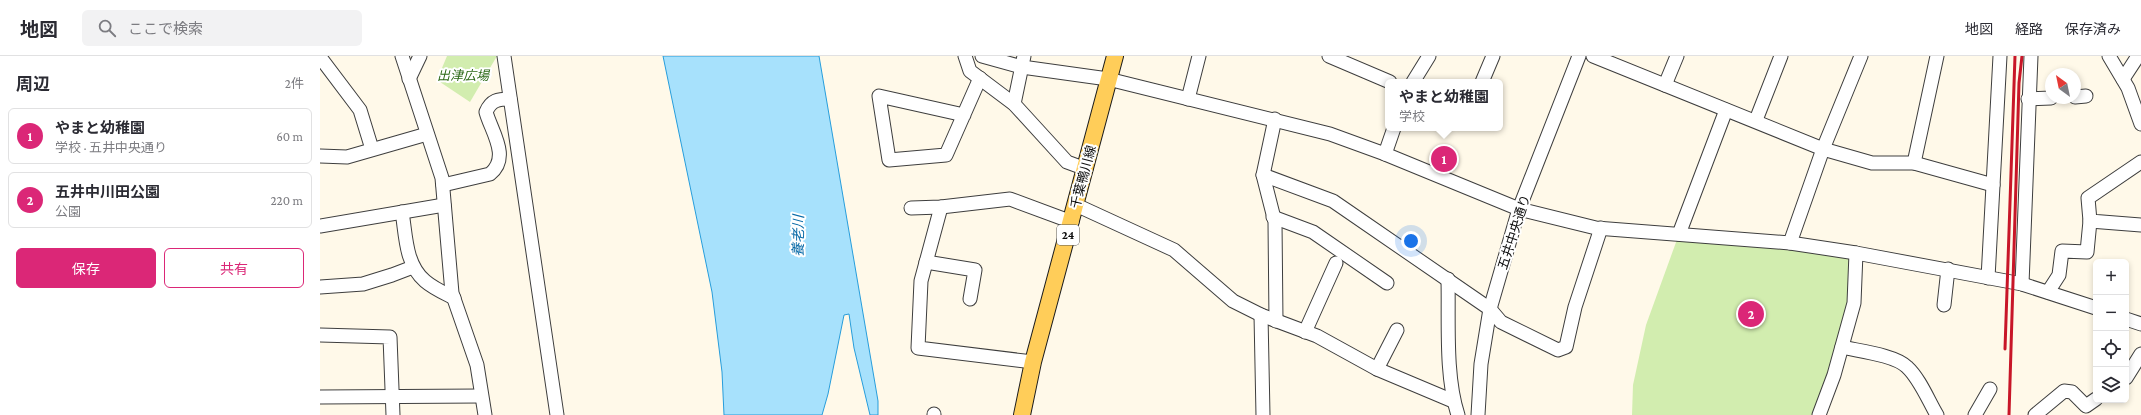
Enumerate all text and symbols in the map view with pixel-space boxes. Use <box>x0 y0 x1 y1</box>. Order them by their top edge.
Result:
search box <box>82 10 362 46</box>
icon: search <box>96 17 118 39</box>
text: 地図 <box>20 19 58 40</box>
text: ここで検索 <box>128 21 203 37</box>
text: 地図 <box>1965 21 1993 37</box>
text: 経路 <box>2015 21 2043 37</box>
text: 保存済み <box>2065 21 2121 37</box>
park label: 出津広場 <box>437 68 491 83</box>
north arrow <box>2045 68 2081 104</box>
text: 周辺 <box>16 75 50 94</box>
text: 2件 <box>285 76 304 91</box>
popup <box>1385 79 1503 131</box>
text: やまと幼稚園 <box>1399 89 1489 105</box>
text: 学校 <box>1399 109 1425 124</box>
text: やまと幼稚園 <box>55 120 145 136</box>
text: 1 <box>28 129 32 144</box>
text: 60 m <box>276 129 303 144</box>
text: 学校 · 五井中央通り <box>55 140 167 155</box>
street label: 千葉鴨川線 <box>1067 144 1099 210</box>
pin: 1 <box>1431 144 1457 174</box>
text: 五井中川田公園 <box>55 184 160 200</box>
text: 2 <box>27 193 33 208</box>
text: 220 m <box>270 193 303 208</box>
street label: 五井中央通り <box>1495 193 1533 271</box>
text: 公園 <box>55 204 81 219</box>
water label: 養老川 <box>790 213 806 257</box>
road number: 24 <box>1057 225 1079 245</box>
your location <box>1401 231 1421 251</box>
button: 保存 <box>16 248 156 288</box>
button: 共有 <box>164 248 304 288</box>
map controls <box>2093 259 2129 403</box>
button: + <box>2093 259 2129 295</box>
button: − <box>2093 295 2129 331</box>
pin: 2 <box>1738 299 1764 329</box>
button: locate <box>2093 331 2129 367</box>
button: layers <box>2093 367 2129 403</box>

